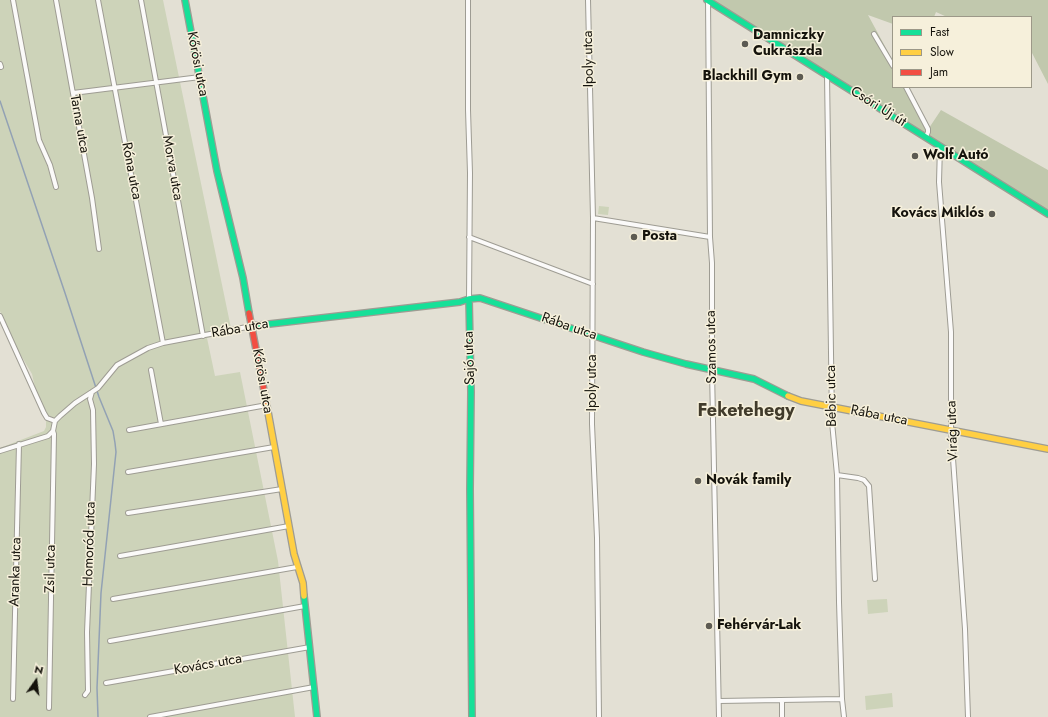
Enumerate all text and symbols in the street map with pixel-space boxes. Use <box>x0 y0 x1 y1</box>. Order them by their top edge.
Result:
legend <box>892 16 1032 88</box>
text: Fast <box>930 23 949 41</box>
place label: Damniczky Cukrászda <box>753 28 824 60</box>
street label: Kőrösi utca <box>183 30 211 98</box>
street label: Ipoly utca <box>580 30 598 88</box>
marker: Damniczky Cukrászda <box>740 39 750 49</box>
text: Slow <box>930 43 954 61</box>
text: Jam <box>930 63 948 81</box>
place label: Blackhill Gym <box>702 69 792 85</box>
marker: Blackhill Gym <box>795 72 805 82</box>
street label: Csóri Új út <box>847 83 909 131</box>
street label: Tarna utca <box>66 93 92 155</box>
street label: Morva utca <box>158 134 186 202</box>
street label: Róna utca <box>117 141 145 201</box>
place label: Wolf Autó <box>923 148 989 164</box>
marker: Wolf Autó <box>910 151 920 161</box>
place label: Kovács Miklós <box>891 206 984 222</box>
marker: Kovács Miklós <box>987 209 997 219</box>
place label: Posta <box>642 229 677 245</box>
marker: Posta <box>629 232 639 242</box>
street label: Rába utca <box>539 310 599 344</box>
street label: Szamos utca <box>703 310 721 384</box>
street label: Rába utca <box>210 316 270 342</box>
street label: Sajó utca <box>461 331 479 385</box>
street label: Kőrösi utca <box>248 347 276 415</box>
street label: Ipoly utca <box>585 355 601 411</box>
street label: Bébic utca <box>823 365 841 427</box>
street label: Virág utca <box>944 400 962 462</box>
district label: Feketehegy <box>697 401 795 423</box>
street label: Rába utca <box>849 402 909 430</box>
place label: Novák family <box>706 473 791 489</box>
marker: Novák family <box>693 476 703 486</box>
street label: Homoród utca <box>80 501 100 587</box>
street label: Aranka utca <box>6 537 26 607</box>
street label: Zsil utca <box>42 545 60 593</box>
place label: Fehérvár-Lak <box>717 618 801 634</box>
marker: Fehérvár-Lak <box>704 621 714 631</box>
street label: Kovács utca <box>173 651 243 679</box>
north arrow <box>16 661 56 701</box>
text: N <box>33 661 45 678</box>

